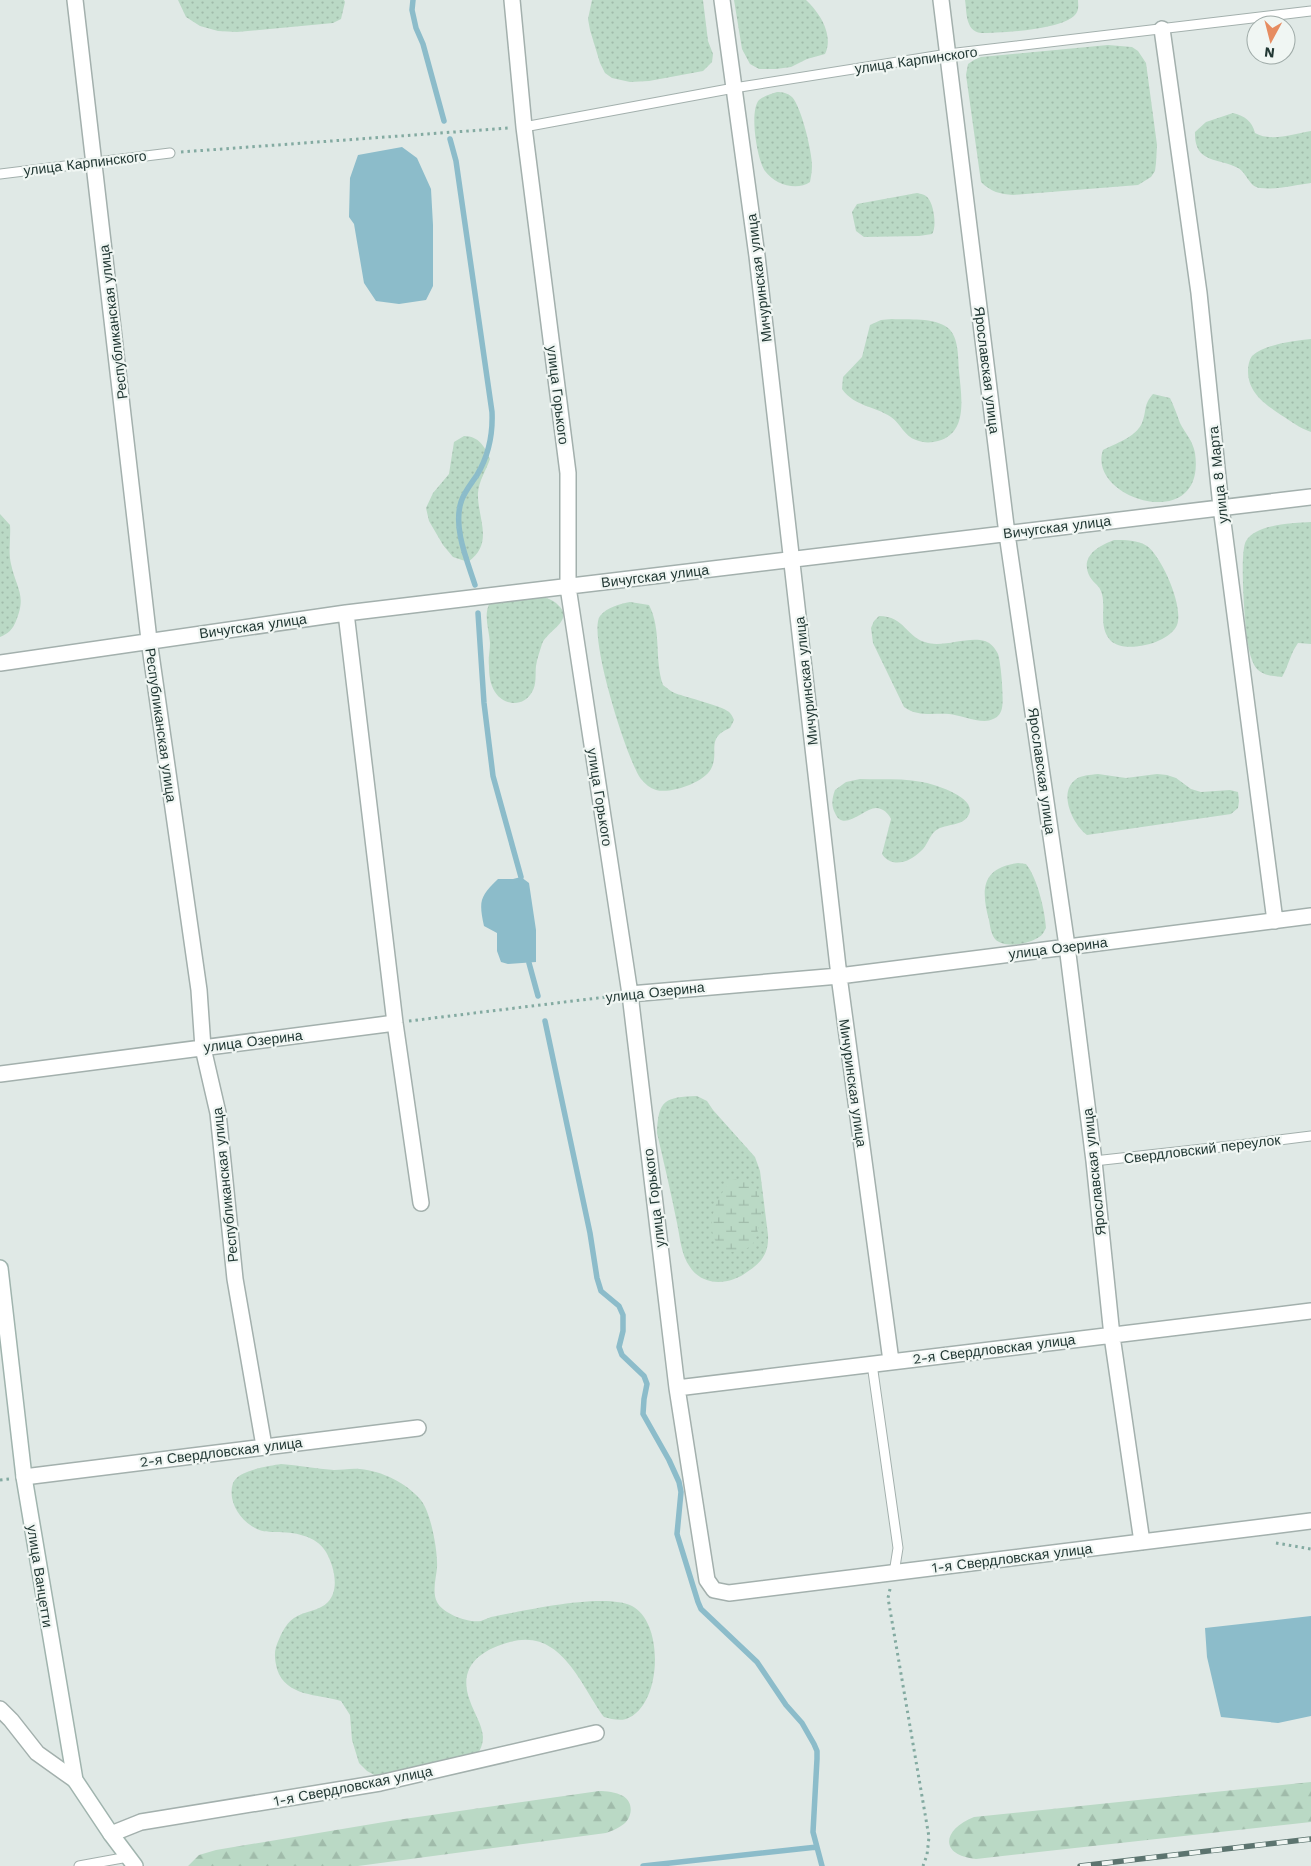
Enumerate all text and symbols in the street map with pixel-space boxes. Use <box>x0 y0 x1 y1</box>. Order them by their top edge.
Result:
north arrow <box>1246 15 1296 65</box>
street label: улица Карпинского <box>854 43 979 77</box>
text: N <box>1263 44 1276 61</box>
street label: улица Карпинского <box>23 147 148 178</box>
street label: Мичуринская улица <box>743 213 775 343</box>
street label: Республиканская улица <box>96 244 130 400</box>
street label: Ярославская улица <box>971 306 1003 435</box>
street label: улица Горького <box>544 345 572 446</box>
street label: улица 8 Марта <box>1205 425 1231 524</box>
street label: Вичугская улица <box>1002 512 1112 542</box>
street label: Вичугская улица <box>600 561 710 591</box>
street label: Вичугская улица <box>198 611 308 641</box>
street label: Мичуринская улица <box>791 616 821 746</box>
street label: Республиканская улица <box>142 647 180 803</box>
street label: Ярославская улица <box>1025 707 1059 836</box>
street label: улица Горького <box>584 747 616 848</box>
street label: улица Озерина <box>1008 934 1108 962</box>
street label: улица Озерина <box>605 979 705 1005</box>
street label: Мичуринская улица <box>836 1018 870 1148</box>
street label: улица Озерина <box>203 1027 303 1055</box>
street label: Республиканская улица <box>209 1107 241 1263</box>
street label: Ярославская улица <box>1079 1107 1109 1236</box>
street label: Свердловский переулок <box>1123 1131 1282 1167</box>
street label: улица Горького <box>640 1147 668 1248</box>
street label: 2-я Свердловская улица <box>912 1331 1076 1367</box>
street label: 2-я Свердловская улица <box>139 1434 303 1470</box>
street label: улица Ванцетти <box>24 1523 56 1629</box>
street label: 1-я Свердловская улица <box>931 1540 1093 1576</box>
street label: 1-я Свердловская улица <box>272 1763 434 1809</box>

